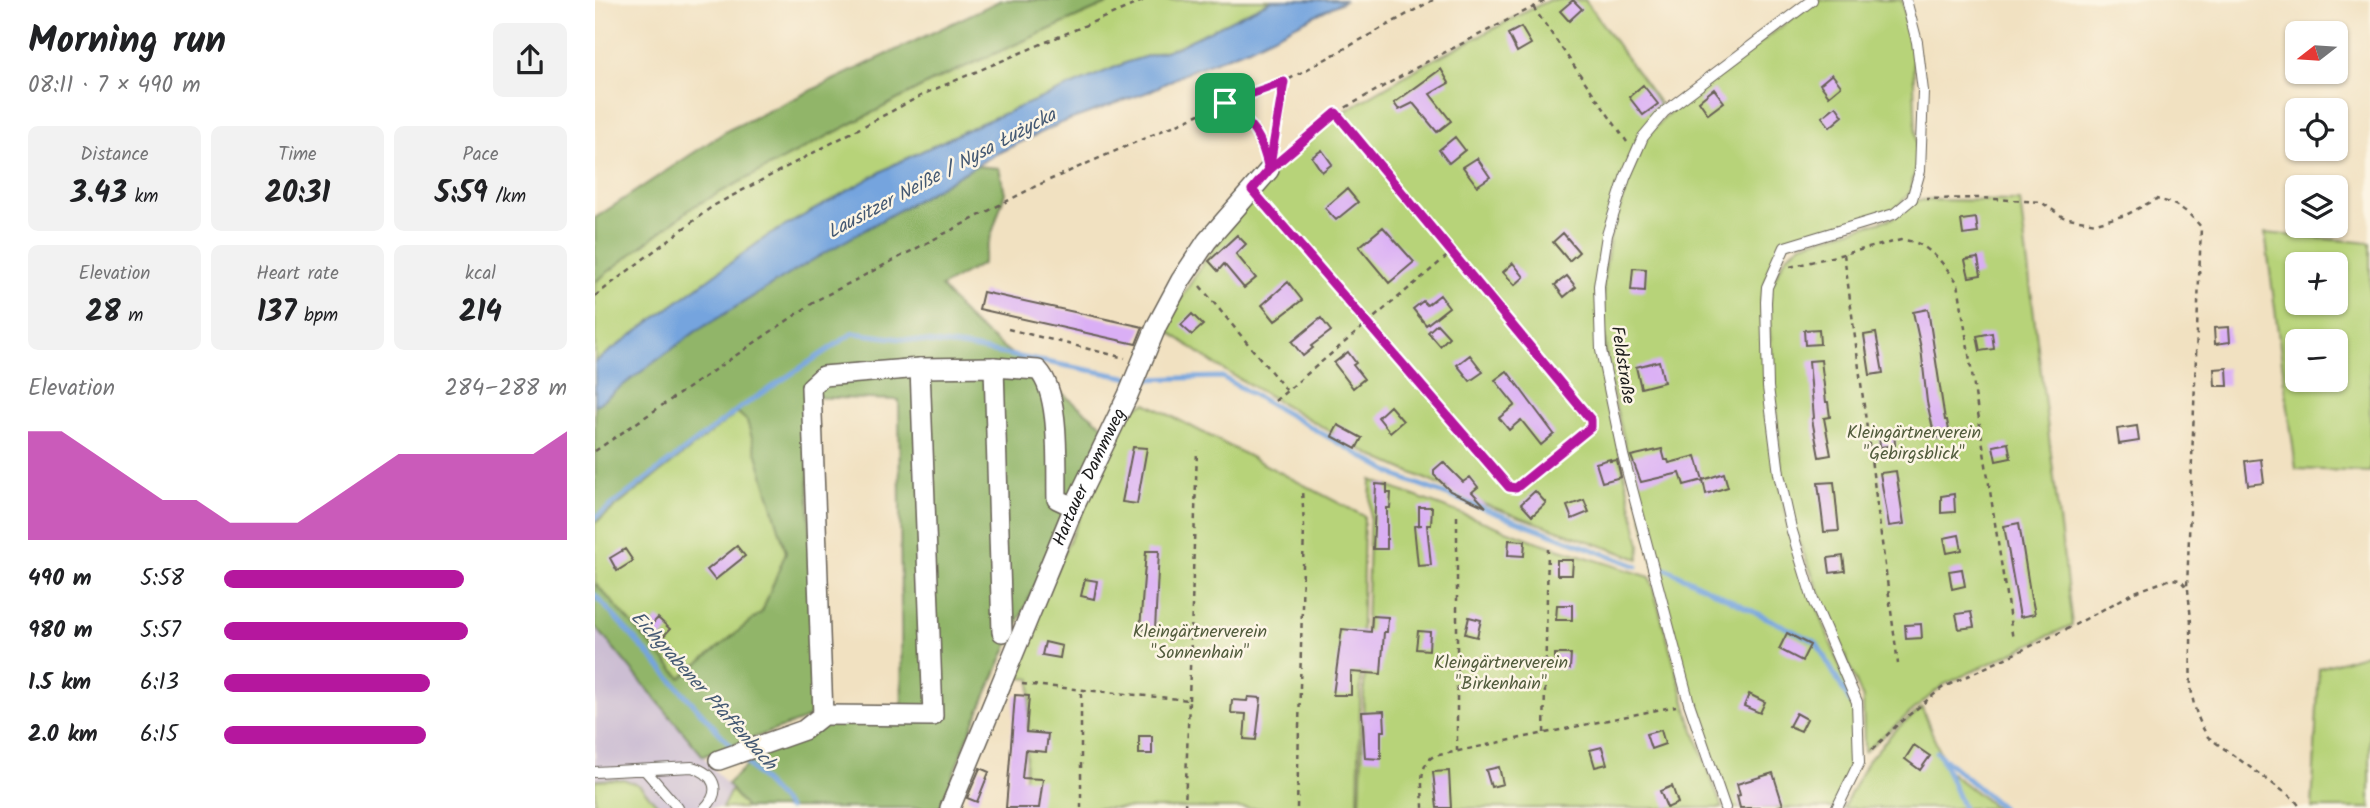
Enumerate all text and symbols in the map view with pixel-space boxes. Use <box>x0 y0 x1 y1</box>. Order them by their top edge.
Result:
text: Morning run <box>28 12 226 72</box>
north arrow <box>2285 21 2349 84</box>
map controls <box>2285 21 2348 392</box>
button: share <box>493 23 567 97</box>
text: 08:11 · 7 × 490 m <box>28 68 201 104</box>
pin <box>1195 73 1255 133</box>
icon: arrive <box>1206 84 1244 122</box>
button: locate <box>2285 98 2348 161</box>
water label: Lausitzer Neiße / Nysa Łużycka <box>822 100 1063 247</box>
text: Distance <box>80 140 149 170</box>
text: Time <box>278 140 317 170</box>
text: Pace <box>462 140 499 170</box>
text: 3.43 <box>71 170 127 218</box>
text: 20:31 <box>265 170 330 218</box>
text: 5:59 <box>435 170 488 218</box>
button: layers <box>2285 175 2348 238</box>
text: km <box>127 182 158 212</box>
text: /km <box>488 182 526 212</box>
button: + <box>2285 252 2348 315</box>
text: Elevation <box>79 259 150 289</box>
text: Heart rate <box>256 259 339 289</box>
text: kcal <box>465 259 496 289</box>
text: 28 <box>86 289 121 337</box>
text: 137 <box>257 289 296 337</box>
text: 214 <box>459 289 502 337</box>
text: m <box>121 301 143 331</box>
text: bpm <box>296 301 338 331</box>
street label: Feldstraße <box>1602 324 1642 406</box>
button: − <box>2285 329 2348 392</box>
text: Elevation <box>28 371 115 407</box>
text: 284–288 m <box>445 371 567 407</box>
street label: Hartauer Dammweg <box>1045 403 1134 551</box>
park label: Kleingärtnerverein "Gebirgsblick" <box>1847 419 1981 469</box>
text: 490 m <box>28 561 92 597</box>
text: 5:58 <box>140 561 184 597</box>
water label: Eichgrabener Pfaffenbach <box>623 604 784 779</box>
text: 980 m <box>28 613 93 649</box>
text: 5:57 <box>140 613 181 649</box>
park label: Kleingärtnerverein "Sonnenhain" <box>1133 618 1267 668</box>
park label: Kleingärtnerverein "Birkenhain" <box>1434 649 1568 699</box>
text: 1.5 km <box>28 665 91 701</box>
text: 6:13 <box>140 665 179 701</box>
text: 2.0 km <box>28 717 98 753</box>
text: 6:15 <box>140 717 178 753</box>

